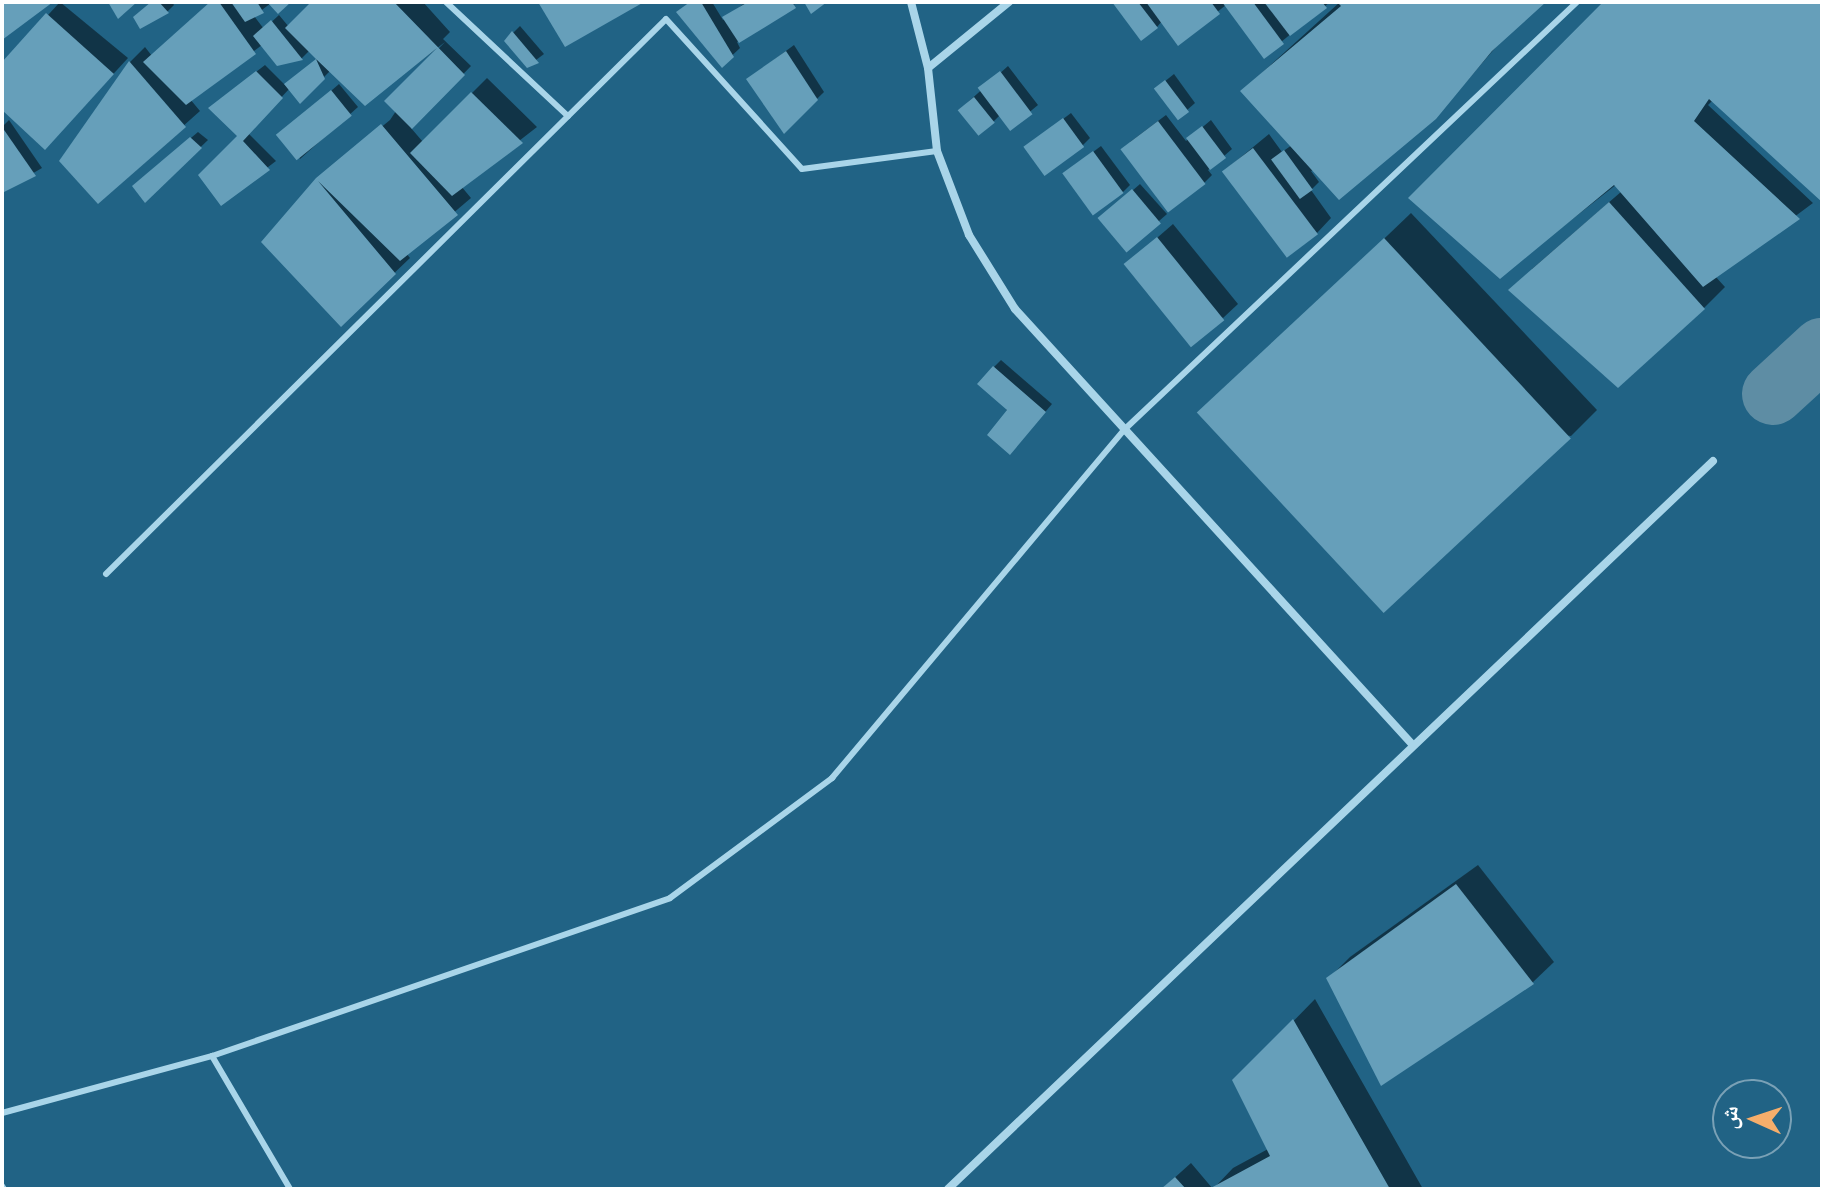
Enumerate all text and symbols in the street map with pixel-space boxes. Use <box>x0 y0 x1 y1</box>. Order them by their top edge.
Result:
north arrow <box>1712 1079 1792 1159</box>
text: ش <box>1716 1106 1744 1130</box>

